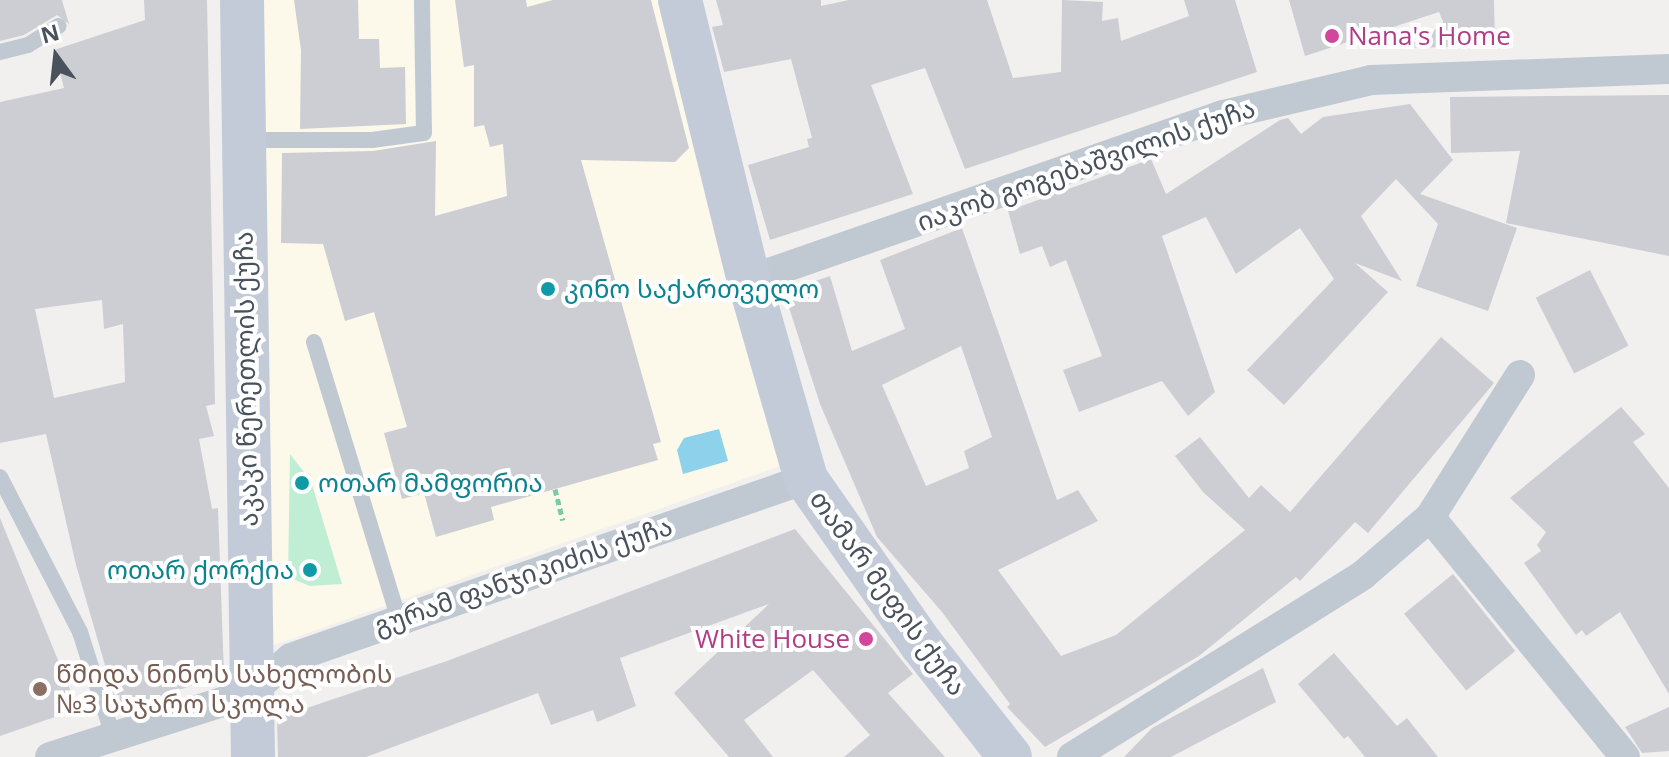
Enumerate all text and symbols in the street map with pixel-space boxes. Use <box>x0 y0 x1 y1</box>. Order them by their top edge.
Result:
north arrow <box>16 16 96 96</box>
text: N <box>37 16 62 50</box>
place label: Nana's Home <box>1348 20 1511 52</box>
marker: Nana's Home <box>1323 27 1341 45</box>
street label: იაკობ გოგებაშვილის ქუჩა <box>913 92 1259 238</box>
street label: აკაკი წერეთლის ქუჩა <box>228 231 264 527</box>
place label: კინო საქართველო <box>564 273 819 305</box>
marker: კინო საქართველო <box>539 280 557 298</box>
place label: ოთარ მამფორია <box>318 467 543 499</box>
marker: ოთარ მამფორია <box>293 474 311 492</box>
street label: თამარ მეფის ქუჩა <box>803 484 973 702</box>
street label: გურამ ფანჯიკიძის ქუჩა <box>370 510 676 642</box>
place label: ოთარ ქორქია <box>107 554 294 586</box>
marker: ოთარ ქორქია <box>301 561 319 579</box>
place label: White House <box>695 623 850 655</box>
marker: White House <box>857 630 875 648</box>
place label: წმიდა ნინოს სახელობის №3 საჯარო სკოლა <box>56 658 392 720</box>
marker: წმიდა ნინოს სახელობის №3 საჯარო სკოლა <box>31 680 49 698</box>

